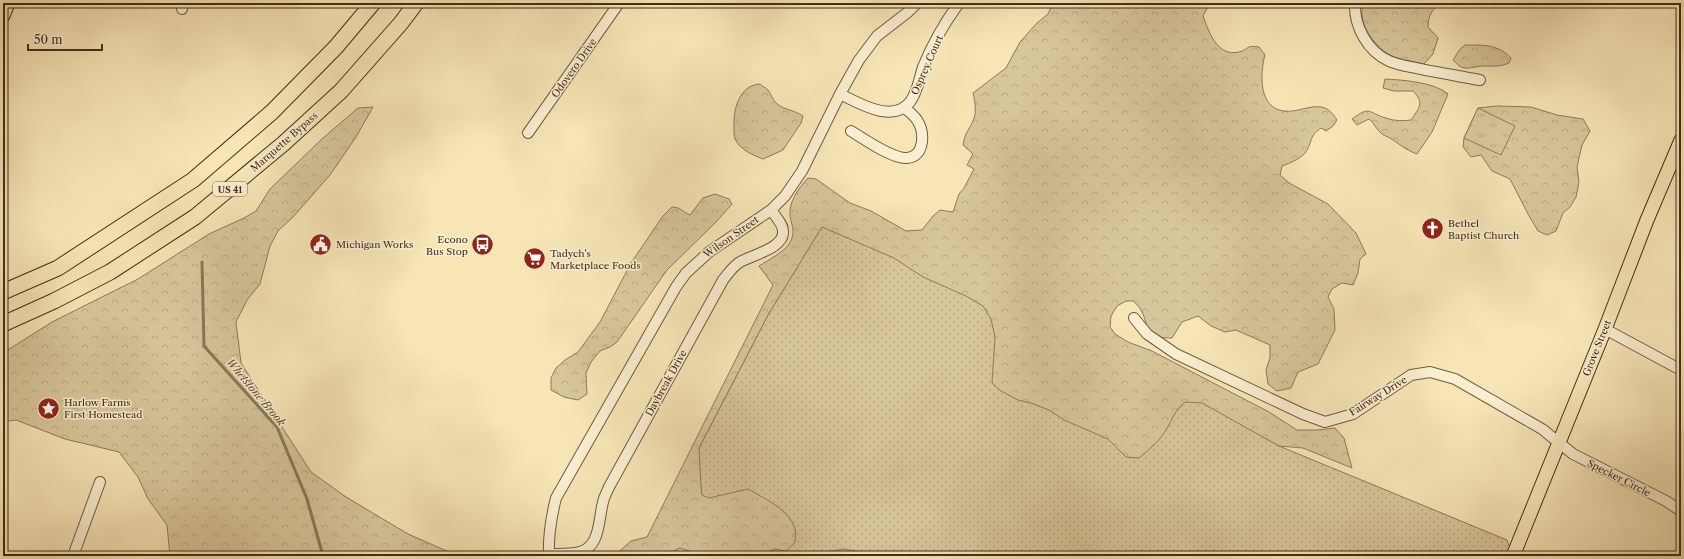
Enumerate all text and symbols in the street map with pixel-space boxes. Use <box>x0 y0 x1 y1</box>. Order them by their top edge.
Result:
scale bar <box>28 26 102 52</box>
text: 50 m <box>34 32 63 47</box>
street label: Osprey Court <box>908 33 946 97</box>
street label: Odovero Drive <box>549 35 600 100</box>
street label: Marquette Bypass <box>248 109 320 175</box>
road number: US 41 <box>213 182 247 196</box>
street label: Wilson Street <box>700 213 762 261</box>
church icon: Bethel Baptist Church <box>1420 216 1446 242</box>
place label: Bethel Baptist Church <box>1448 217 1520 242</box>
public building icon: Michigan Works <box>308 231 334 257</box>
bus stop icon: Econo Bus Stop <box>470 232 496 258</box>
place label: Econo Bus Stop <box>426 233 468 258</box>
place label: Michigan Works <box>336 238 413 251</box>
supermarket icon: Tadych's Marketplace Foods <box>522 246 548 272</box>
place label: Tadych's Marketplace Foods <box>550 247 641 272</box>
street label: Grove Street <box>1580 317 1614 378</box>
street label: Daybreak Drive <box>642 347 690 418</box>
water label: Whetstone Brook <box>224 355 289 429</box>
street label: Fairway Drive <box>1347 373 1410 419</box>
place icon: Harlow Farms First Homestead <box>36 395 62 421</box>
place label: Harlow Farms First Homestead <box>64 396 142 421</box>
street label: Specker Circle <box>1585 456 1653 500</box>

